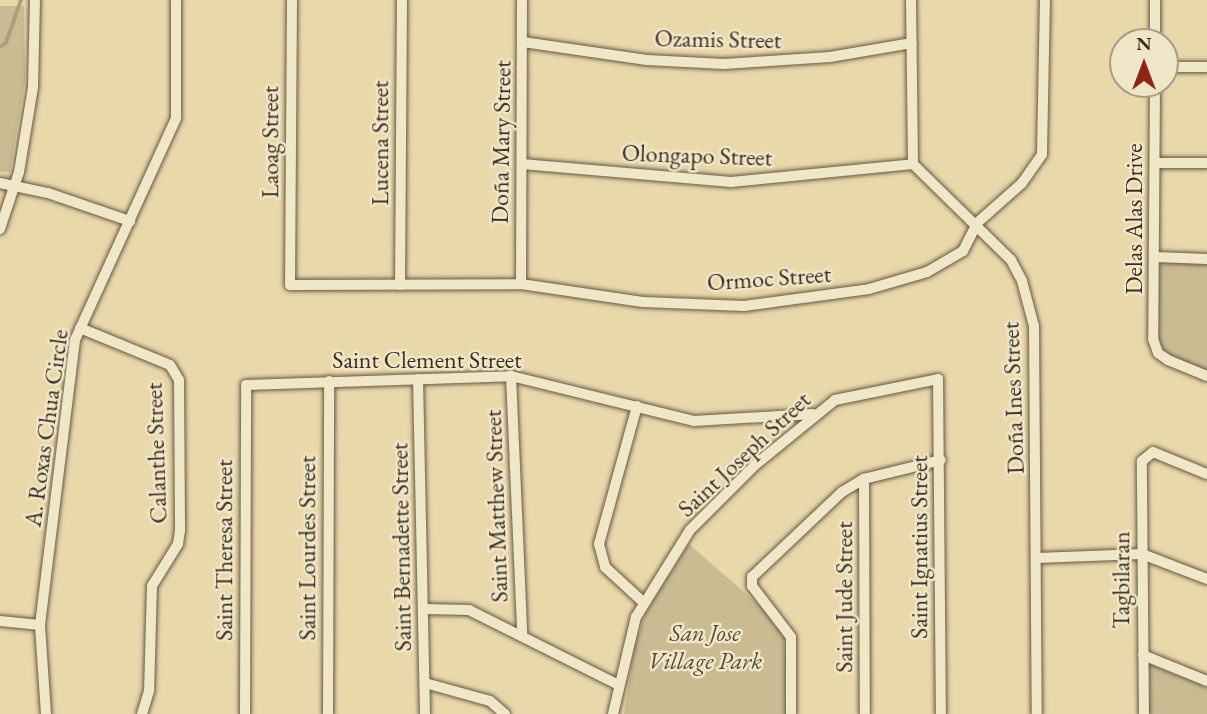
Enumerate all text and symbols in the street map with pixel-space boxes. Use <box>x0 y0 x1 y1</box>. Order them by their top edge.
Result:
street label: Ozamis Street <box>654 23 782 55</box>
north arrow <box>1109 28 1179 98</box>
text: N <box>1136 31 1152 56</box>
street label: Doña Mary Street <box>485 60 517 224</box>
street label: Lucena Street <box>366 80 394 206</box>
street label: Laoag Street <box>256 86 284 198</box>
street label: Olongapo Street <box>621 138 773 172</box>
street label: Delas Alas Drive <box>1120 143 1148 295</box>
street label: Ormoc Street <box>706 259 832 297</box>
street label: Doña Ines Street <box>996 321 1030 475</box>
street label: A. Roxas Chua Circle <box>18 327 74 529</box>
street label: Saint Clement Street <box>332 346 522 374</box>
street label: Calanthe Street <box>139 382 173 524</box>
street label: Saint Joseph Street <box>672 385 816 523</box>
street label: Saint Matthew Street <box>478 409 514 603</box>
street label: Saint Bernadette Street <box>385 442 417 652</box>
street label: Saint Ignatius Street <box>905 455 933 639</box>
street label: Saint Lourdes Street <box>293 456 321 640</box>
street label: Saint Theresa Street <box>210 459 238 641</box>
street label: Saint Jude Street <box>830 521 858 673</box>
street label: Tagbilaran <box>1107 531 1135 629</box>
park label: San Jose Village Park <box>648 619 762 675</box>

